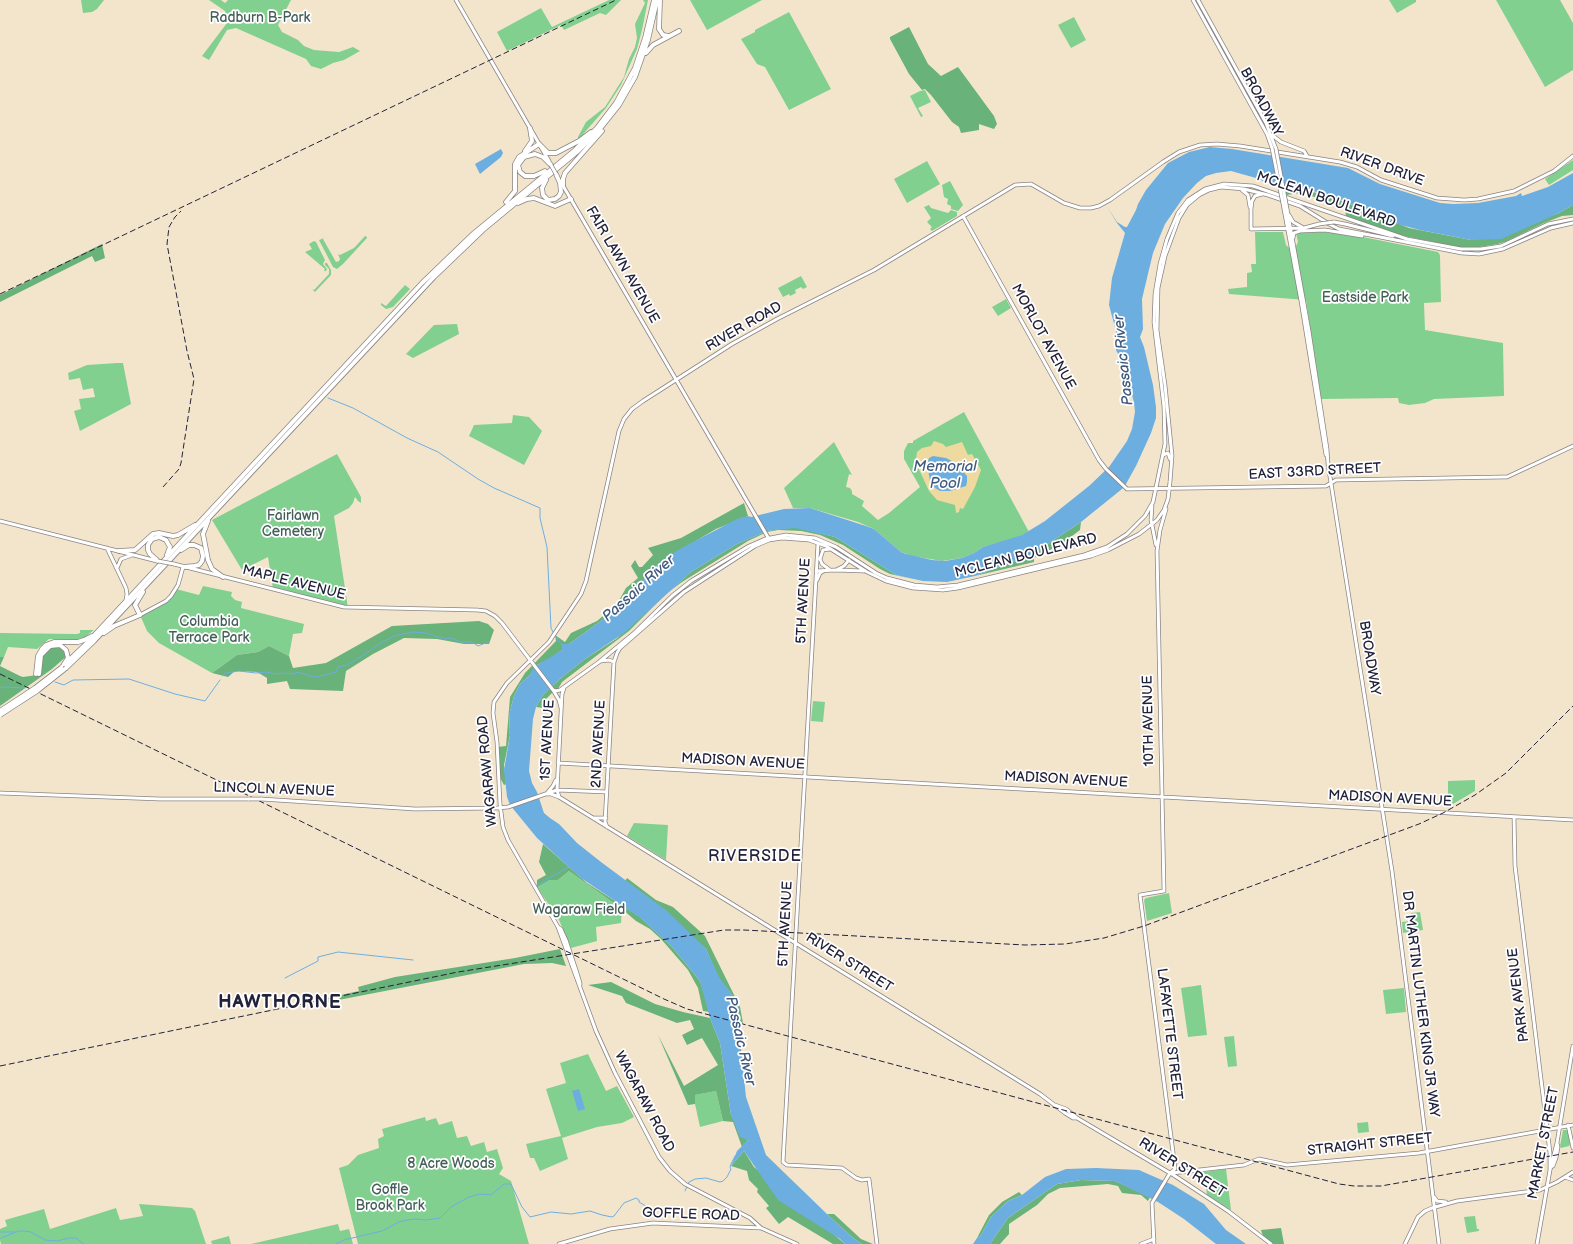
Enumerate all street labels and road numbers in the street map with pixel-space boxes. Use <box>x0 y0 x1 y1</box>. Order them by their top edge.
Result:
street label: BROADWAY <box>1236 65 1286 139</box>
street label: RIVER DRIVE <box>1338 144 1426 190</box>
street label: MCLEAN BOULEVARD <box>1254 168 1398 232</box>
street label: FAIR LAWN AVENUE <box>582 203 662 327</box>
street label: MORLOT AVENUE <box>1007 281 1079 393</box>
street label: RIVER ROAD <box>703 299 785 355</box>
street label: EAST 33RD STREET <box>1248 460 1382 484</box>
street label: MCLEAN BOULEVARD <box>953 530 1099 582</box>
street label: 5TH AVENUE <box>793 558 815 644</box>
street label: MAPLE AVENUE <box>241 562 347 604</box>
street label: BROADWAY <box>1355 620 1383 696</box>
street label: 10TH AVENUE <box>1140 675 1158 767</box>
street label: 1ST AVENUE <box>537 699 559 781</box>
street label: 2ND AVENUE <box>588 700 610 788</box>
street label: WAGARAW ROAD <box>475 715 501 827</box>
street label: MADISON AVENUE <box>681 750 805 774</box>
street label: MADISON AVENUE <box>1004 768 1128 792</box>
street label: LINCOLN AVENUE <box>213 779 335 801</box>
street label: MADISON AVENUE <box>1328 787 1452 811</box>
street label: 5TH AVENUE <box>775 881 797 967</box>
street label: DR MARTIN LUTHER KING JR WAY <box>1398 890 1442 1118</box>
street label: RIVER STREET <box>802 930 896 996</box>
street label: PARK AVENUE <box>1505 947 1533 1043</box>
street label: LAFAYETTE STREET <box>1153 967 1185 1101</box>
street label: WAGARAW ROAD <box>610 1049 678 1155</box>
street label: MARKET STREET <box>1525 1085 1563 1201</box>
street label: STRAIGHT STREET <box>1307 1130 1433 1160</box>
street label: RIVER STREET <box>1135 1135 1229 1201</box>
street label: GOFFLE ROAD <box>642 1205 740 1225</box>

